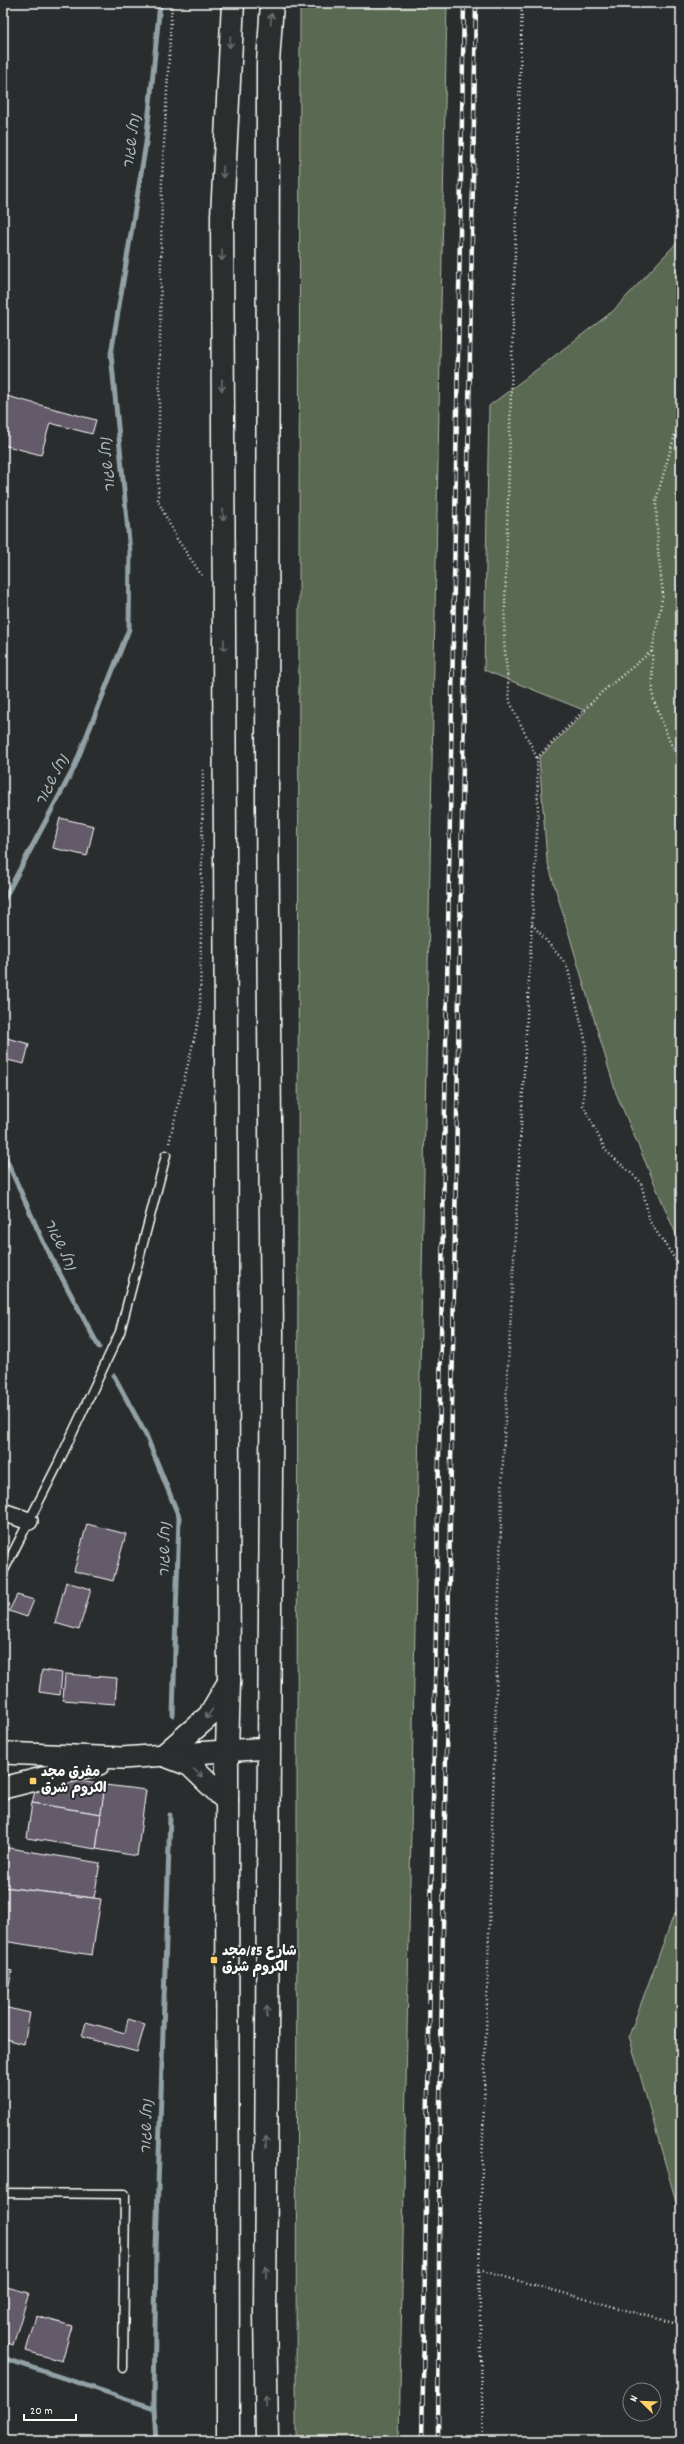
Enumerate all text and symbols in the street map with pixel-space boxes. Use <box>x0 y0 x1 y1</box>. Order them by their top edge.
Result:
one-way arrow <box>267 13 274 26</box>
one-way arrow <box>226 35 234 48</box>
water label: נחל שגור <box>118 112 148 171</box>
one-way arrow <box>220 165 227 178</box>
one-way arrow <box>218 248 226 261</box>
one-way arrow <box>218 378 226 391</box>
water label: נחל שגור <box>95 435 123 494</box>
one-way arrow <box>219 508 227 521</box>
one-way arrow <box>220 638 228 651</box>
water label: נחל שגור <box>31 750 76 811</box>
water label: נחל שגור <box>37 1215 82 1276</box>
water label: נחל שגור <box>155 1521 178 1578</box>
one-way arrow <box>205 1709 213 1720</box>
place label: مفرق مجد الكروم شرق <box>41 1763 107 1799</box>
one-way arrow <box>193 1768 203 1777</box>
marker: مفرق مجد الكروم شرق <box>28 1776 38 1786</box>
place label: شارع 85/مجد الكروم شرق <box>222 1942 297 1978</box>
marker: شارع 85/مجد الكروم شرق <box>209 1955 219 1965</box>
one-way arrow <box>263 2006 271 2019</box>
water label: נחל שגור <box>136 2097 160 2155</box>
one-way arrow <box>263 2136 270 2149</box>
one-way arrow <box>262 2266 270 2279</box>
north arrow <box>622 2382 662 2422</box>
text: N <box>626 2393 643 2405</box>
scale bar <box>24 2396 76 2422</box>
one-way arrow <box>262 2396 270 2409</box>
text: 20 m <box>30 2403 53 2420</box>

